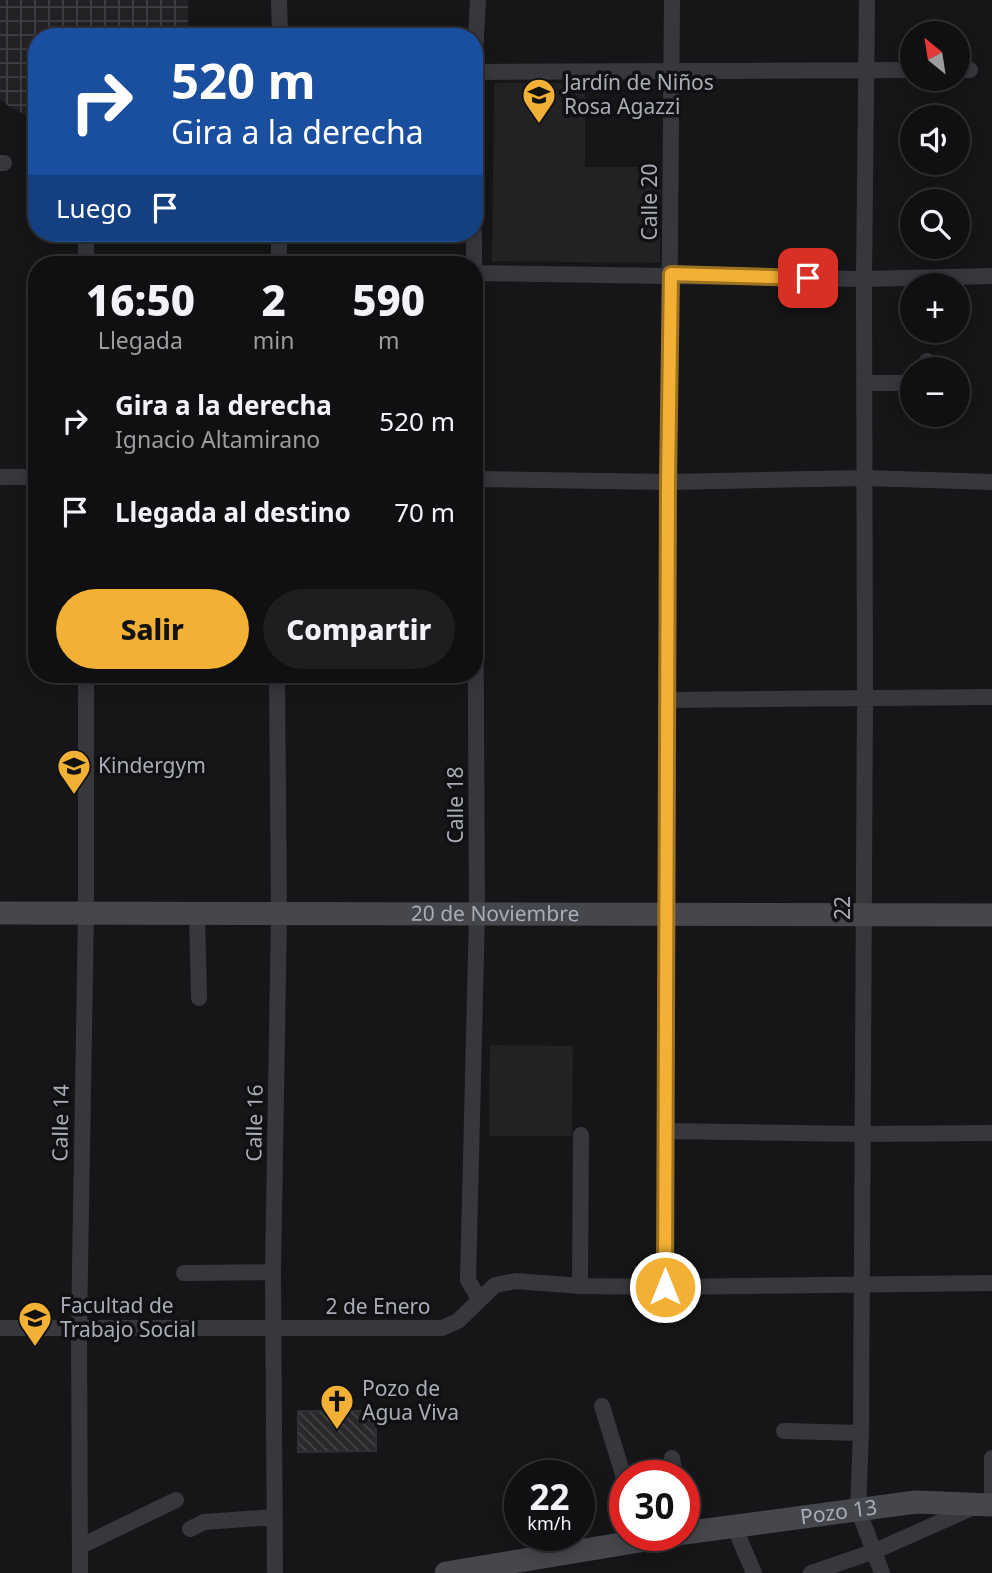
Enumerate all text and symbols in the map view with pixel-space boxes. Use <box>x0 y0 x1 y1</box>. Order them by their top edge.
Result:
north arrow <box>900 21 970 91</box>
map controls <box>900 21 970 427</box>
text: 520 m <box>171 47 316 113</box>
icon: right <box>56 56 147 147</box>
place label: Jardín de Niños Rosa Agazzi <box>562 68 714 120</box>
school or university icon: Jardín de Niños Rosa Agazzi <box>520 76 558 125</box>
button: sound <box>900 105 970 175</box>
text: Gira a la derecha <box>171 110 424 153</box>
street label: Calle 20 <box>635 163 663 241</box>
icon: arrive <box>146 189 184 227</box>
button: search <box>900 189 970 259</box>
text: Luego <box>56 190 132 226</box>
pin <box>778 248 838 308</box>
icon: arrive <box>789 259 827 297</box>
text: 16:50 <box>86 271 195 328</box>
text: 2 <box>261 271 286 328</box>
text: 590 <box>352 271 425 328</box>
button: + <box>900 273 970 343</box>
text: Llegada <box>98 324 183 356</box>
text: min <box>253 324 294 356</box>
text: m <box>378 324 399 356</box>
button: − <box>900 357 970 427</box>
text: Gira a la derecha <box>115 387 332 423</box>
icon: right <box>56 402 94 440</box>
text: 520 m <box>379 403 455 439</box>
text: Ignacio Altamirano <box>115 423 320 455</box>
icon: arrive <box>56 493 94 531</box>
text: Llegada al destino <box>115 494 351 530</box>
text: 70 m <box>394 494 455 530</box>
button: Salir <box>56 589 249 669</box>
button: Compartir <box>263 589 455 669</box>
school or university icon: Kindergym <box>55 747 93 796</box>
place label: Kindergym <box>98 751 206 779</box>
street label: Calle 18 <box>441 766 469 844</box>
street label: 22 <box>828 896 856 920</box>
street label: 20 de Noviembre <box>411 899 579 927</box>
street label: Calle 14 <box>45 1084 75 1162</box>
street label: Calle 16 <box>239 1084 269 1162</box>
position arrow <box>628 1250 702 1324</box>
place label: Facultad de Trabajo Social <box>60 1291 196 1343</box>
street label: 2 de Enero <box>325 1292 431 1320</box>
school or university icon: Facultad de Trabajo Social <box>16 1299 54 1348</box>
place label: Pozo de Agua Viva <box>362 1374 459 1426</box>
church icon: Pozo de Agua Viva <box>318 1382 356 1431</box>
speed limit sign: 30 <box>609 1460 700 1551</box>
text: 22 <box>529 1473 570 1520</box>
street label: Pozo 13 <box>798 1492 879 1530</box>
text: km/h <box>527 1511 572 1535</box>

